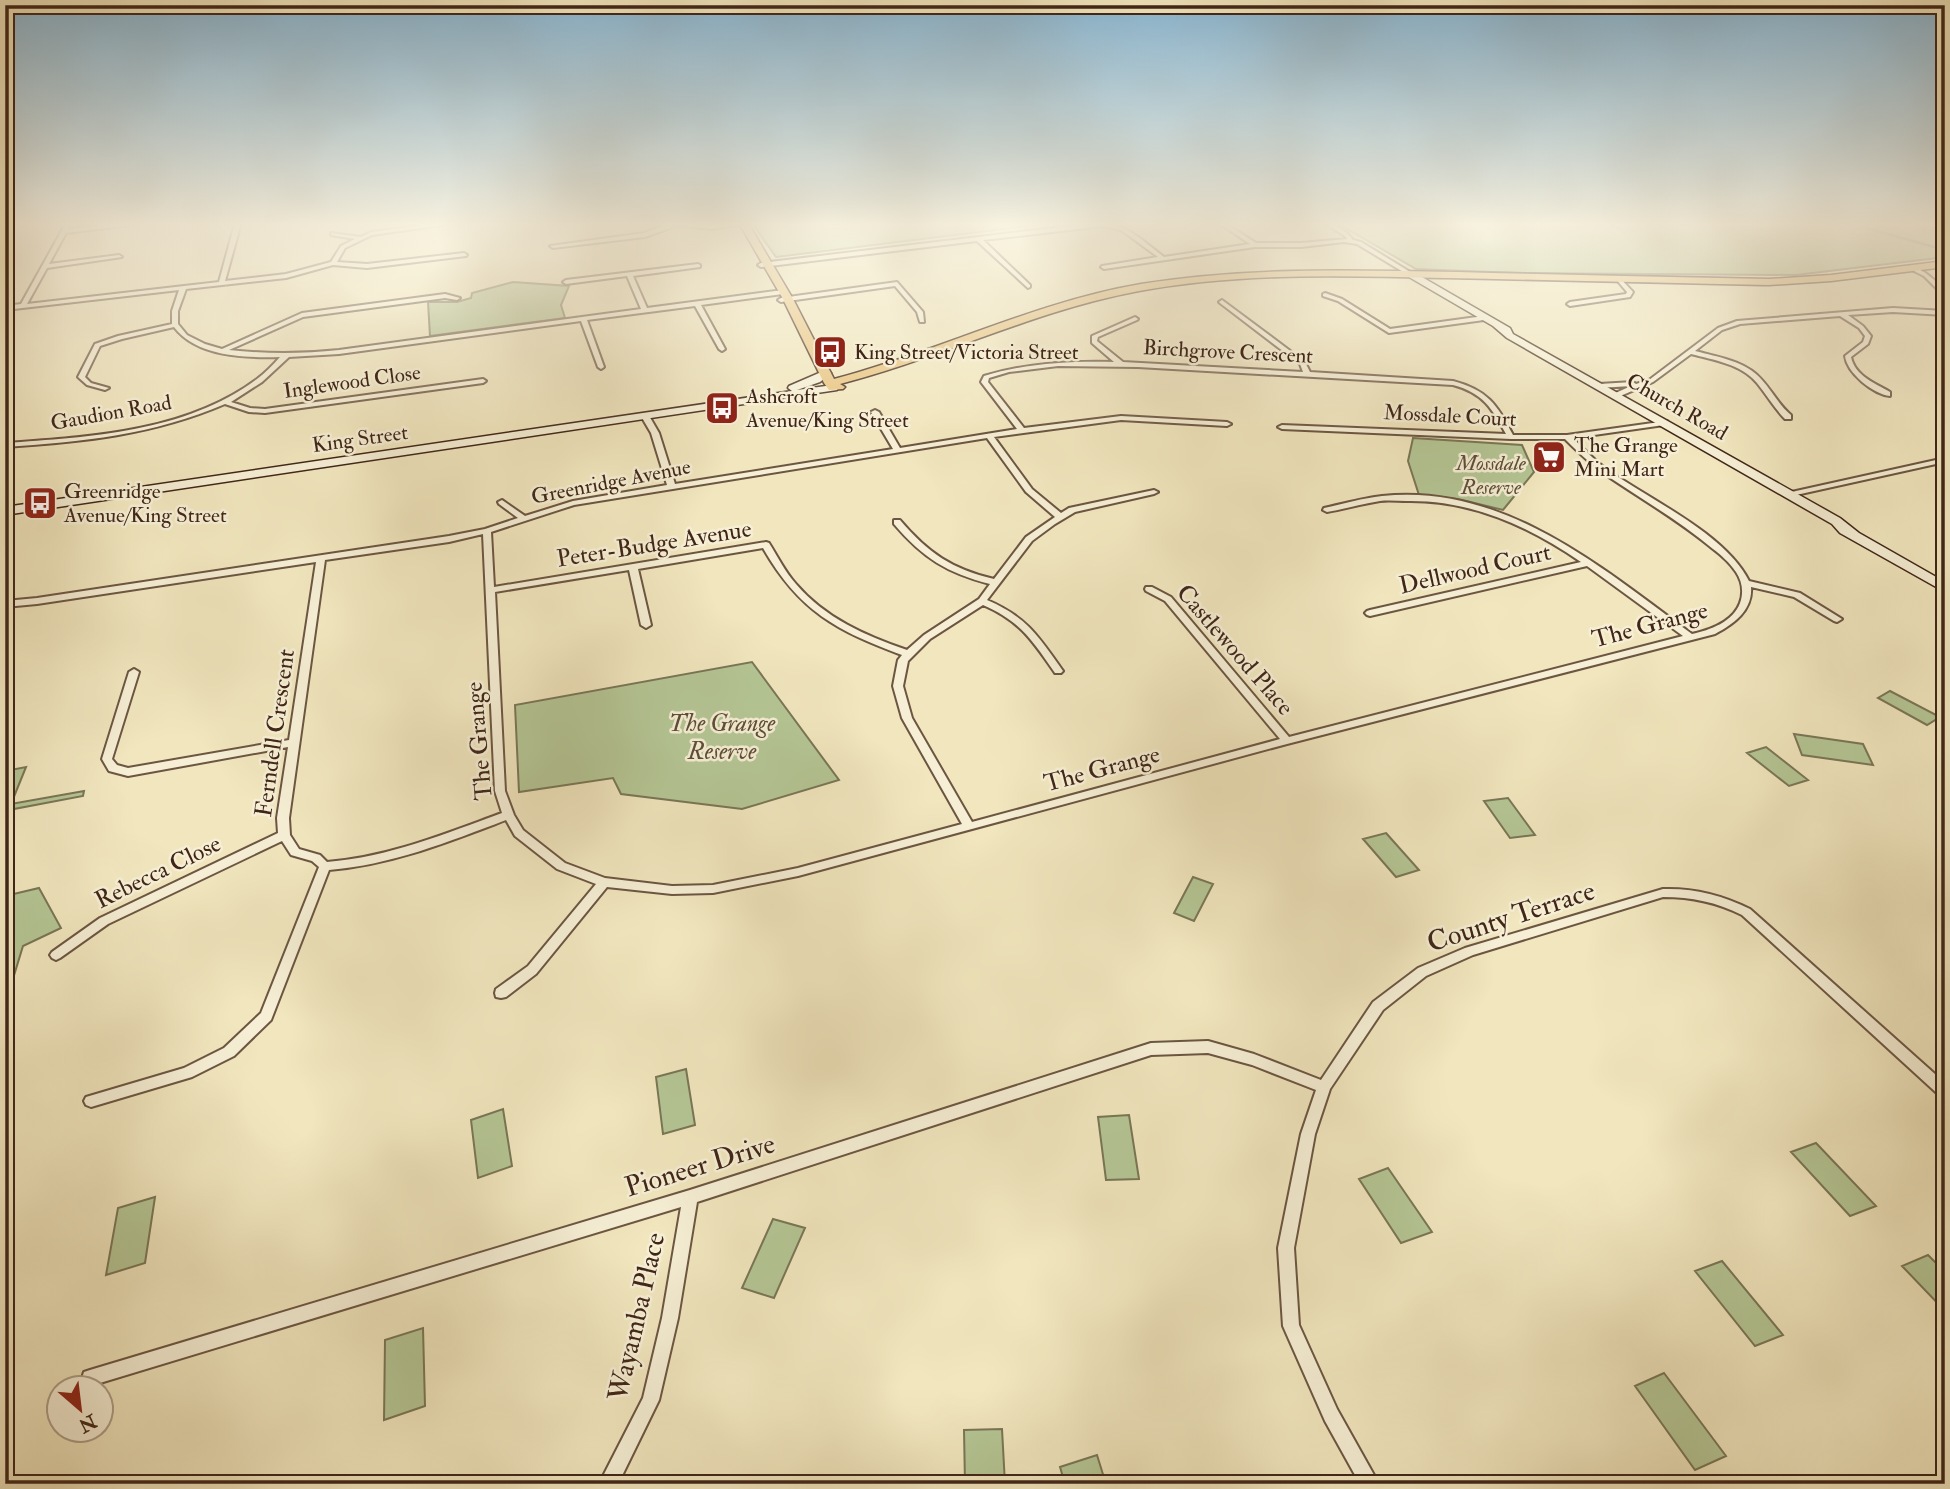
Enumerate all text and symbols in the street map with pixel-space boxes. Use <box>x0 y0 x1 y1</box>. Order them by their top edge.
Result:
bus stop icon: King Street/Victoria Street <box>811 333 849 371</box>
street label: Birchgrove Crescent <box>1142 334 1314 370</box>
place label: King Street/Victoria Street <box>854 339 1079 366</box>
street label: Inglewood Close <box>282 359 423 405</box>
street label: Church Road <box>1621 367 1733 447</box>
place label: Ashcroft Avenue/King Street <box>745 383 909 434</box>
street label: Gaudion Road <box>48 389 174 437</box>
bus stop icon: Ashcroft Avenue/King Street <box>703 389 741 427</box>
street label: Mossdale Court <box>1383 399 1517 433</box>
street label: King Street <box>310 419 410 459</box>
place label: The Grange Mini Mart <box>1574 432 1678 483</box>
supermarket icon: The Grange Mini Mart <box>1530 438 1568 476</box>
park label: Mossdale Reserve <box>1454 450 1527 501</box>
street label: Greenridge Avenue <box>529 453 693 511</box>
place label: Greenridge Avenue/King Street <box>63 478 227 529</box>
bus stop icon: Greenridge Avenue/King Street <box>21 484 59 522</box>
street label: Peter-Budge Avenue <box>554 513 754 575</box>
street label: Dellwood Court <box>1396 536 1554 601</box>
street label: Castlewood Place <box>1170 578 1300 722</box>
street label: The Grange <box>1589 595 1711 655</box>
street label: Ferndell Crescent <box>248 647 302 819</box>
street label: The Grange <box>458 681 500 801</box>
park label: The Grange Reserve <box>669 708 776 767</box>
street label: The Grange <box>1041 739 1163 799</box>
street label: Rebecca Close <box>90 828 226 916</box>
street label: County Terrace <box>1423 873 1600 961</box>
street label: Pioneer Drive <box>621 1126 780 1205</box>
street label: Wayamba Place <box>600 1229 673 1406</box>
north arrow <box>46 1374 116 1444</box>
text: N <box>73 1408 102 1438</box>

